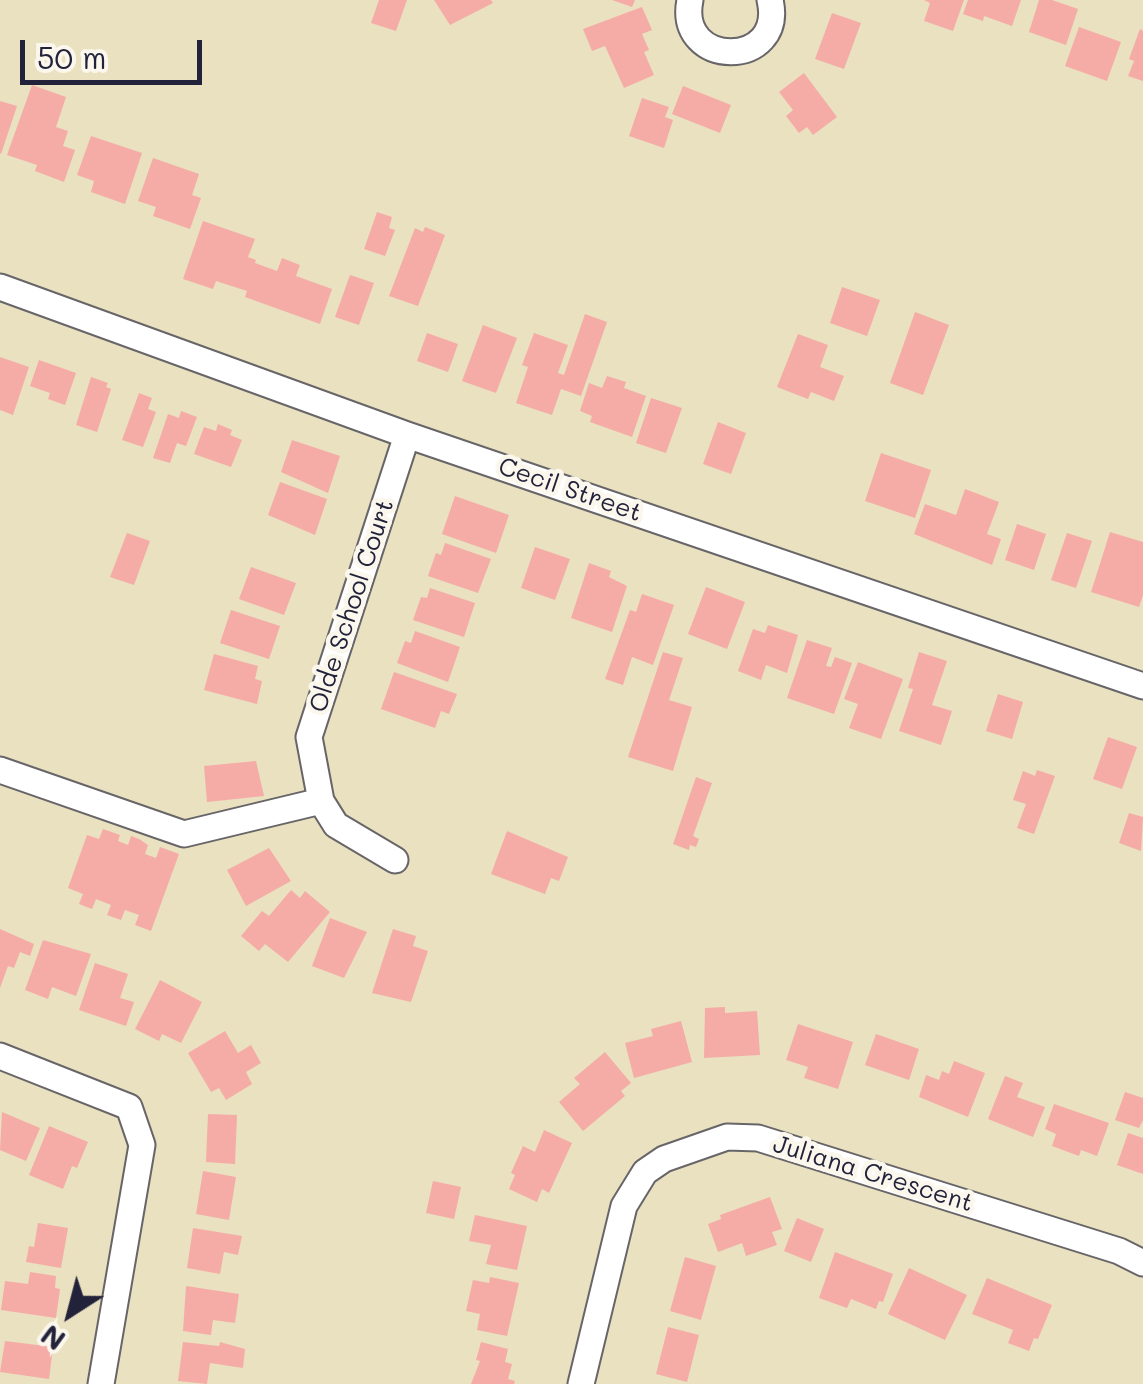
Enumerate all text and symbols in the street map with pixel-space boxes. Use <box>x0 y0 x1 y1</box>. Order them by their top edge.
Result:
scale bar <box>25 20 208 82</box>
text: 50 m <box>37 37 107 77</box>
street label: Cecil Street <box>494 451 646 529</box>
street label: Olde School Court <box>303 496 401 716</box>
street label: Juliana Crescent <box>769 1129 977 1219</box>
north arrow <box>20 1264 120 1364</box>
text: N <box>33 1317 72 1359</box>

